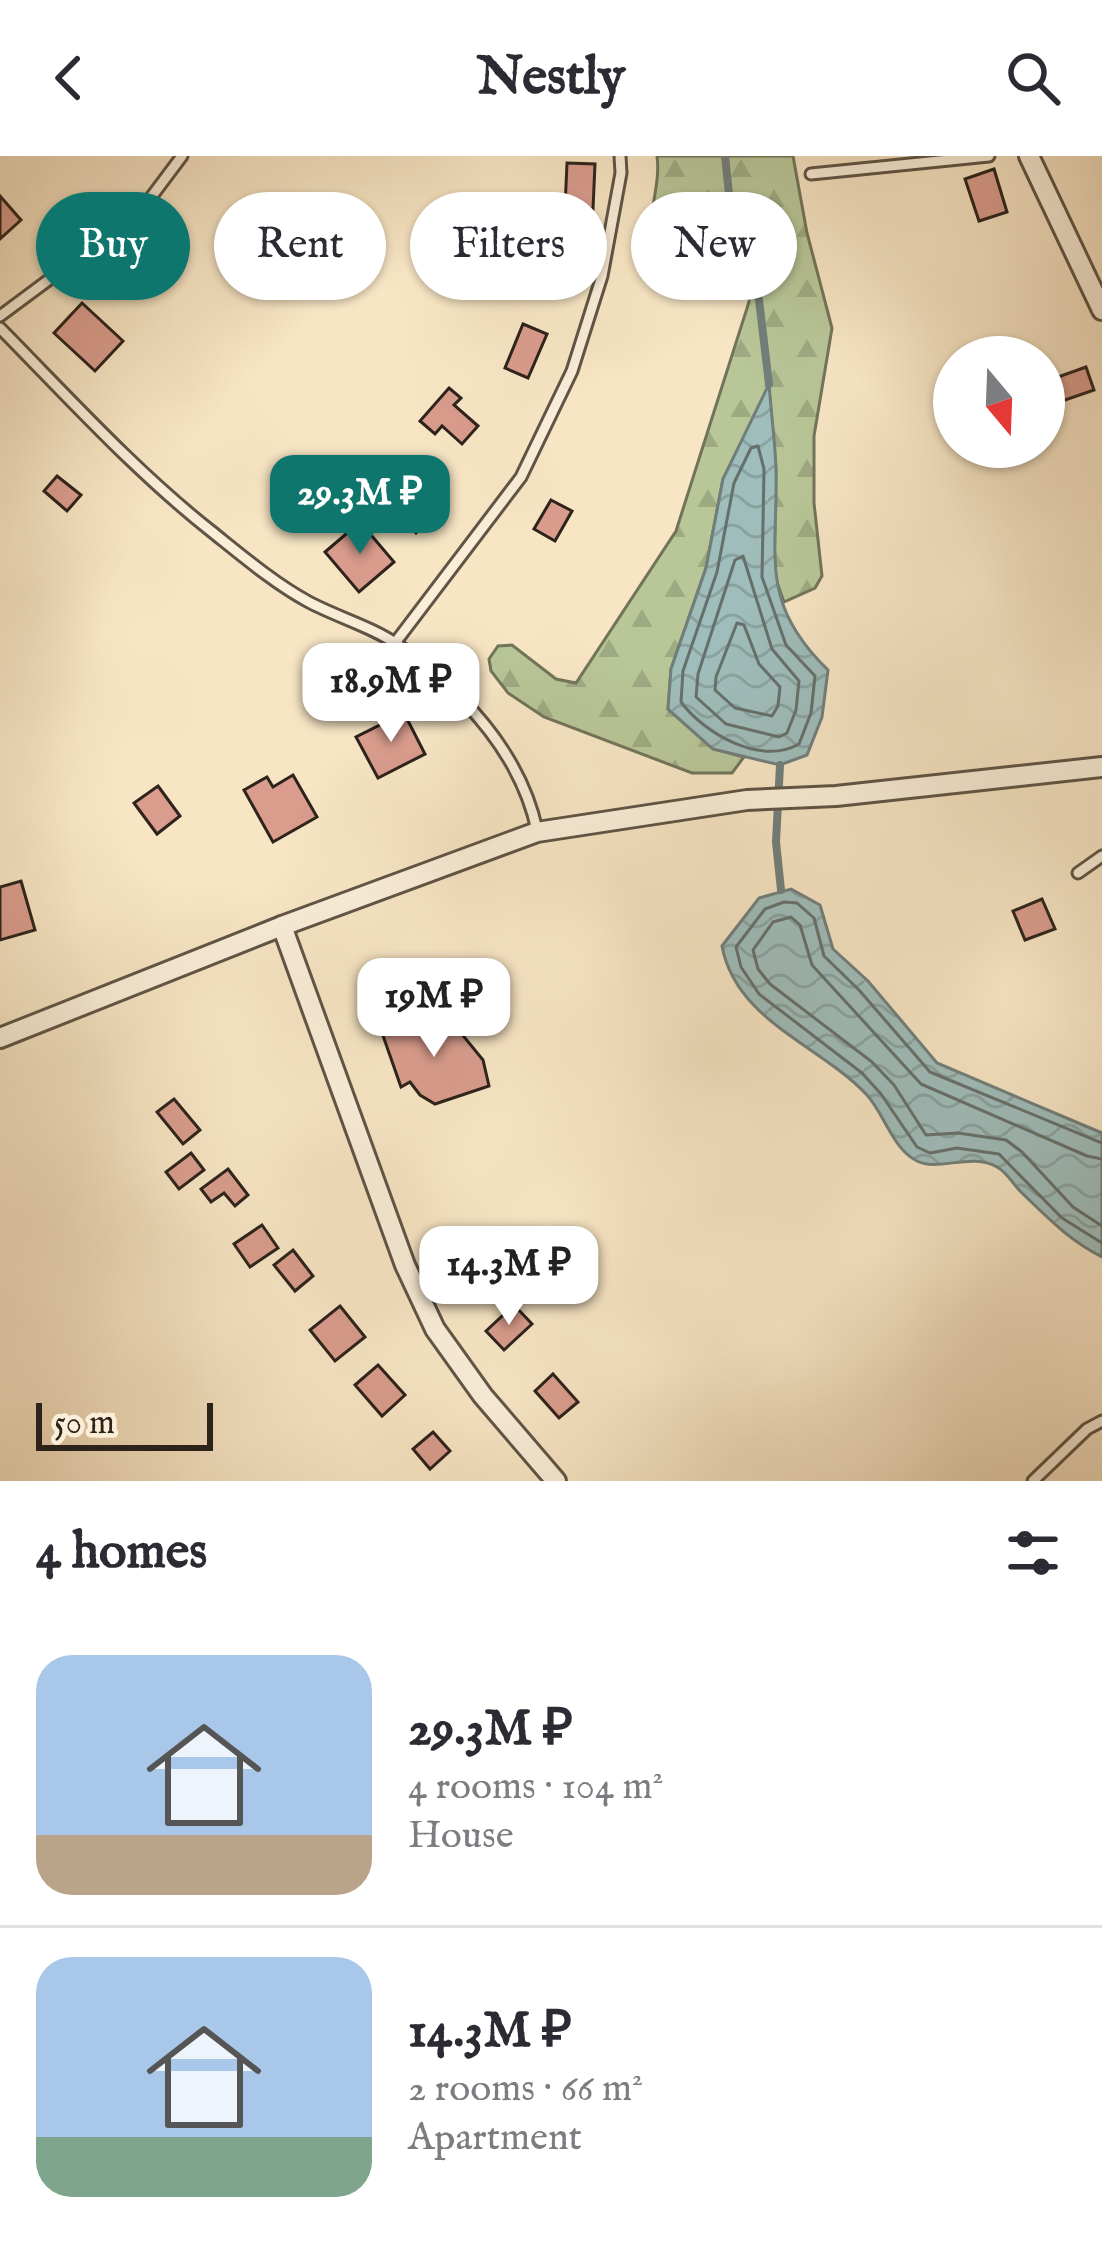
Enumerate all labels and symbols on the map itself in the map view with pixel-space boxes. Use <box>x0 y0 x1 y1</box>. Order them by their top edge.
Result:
north arrow <box>933 336 1065 468</box>
pin: 29.3M ₽ <box>249 455 471 557</box>
pin: 18.9M ₽ <box>280 643 502 745</box>
pin: 19M ₽ <box>350 958 518 1060</box>
pin: 14.3M ₽ <box>398 1226 620 1328</box>
scale bar <box>36 1397 213 1450</box>

